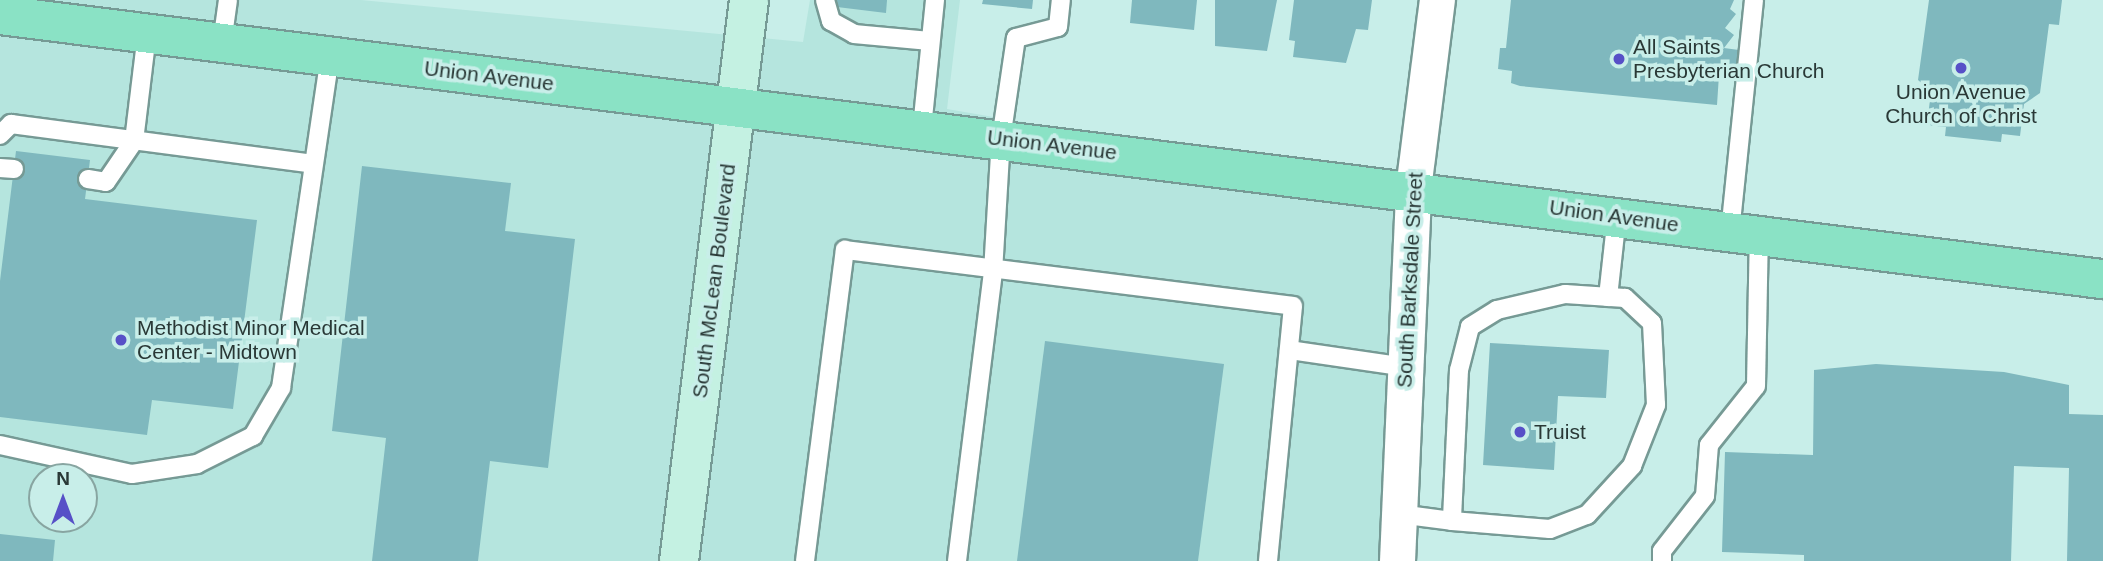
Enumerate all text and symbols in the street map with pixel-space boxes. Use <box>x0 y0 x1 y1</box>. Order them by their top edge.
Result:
place label: All Saints Presbyterian Church <box>1633 34 1824 84</box>
marker: All Saints Presbyterian Church <box>1611 51 1627 67</box>
street label: Union Avenue <box>422 55 556 97</box>
marker: Union Avenue Church of Christ <box>1953 60 1969 76</box>
place label: Union Avenue Church of Christ <box>1885 79 2037 129</box>
street label: Union Avenue <box>985 124 1119 166</box>
street label: South McLean Boulevard <box>687 162 741 400</box>
street label: South Barksdale Street <box>1392 172 1428 388</box>
street label: Union Avenue <box>1547 194 1681 238</box>
place label: Methodist Minor Medical Center - Midtown <box>137 315 365 365</box>
marker: Methodist Minor Medical Center - Midtown <box>111 330 131 350</box>
place label: Truist <box>1534 419 1586 445</box>
marker: Truist <box>1512 424 1528 440</box>
north arrow <box>28 463 98 533</box>
text: N <box>56 468 70 489</box>

